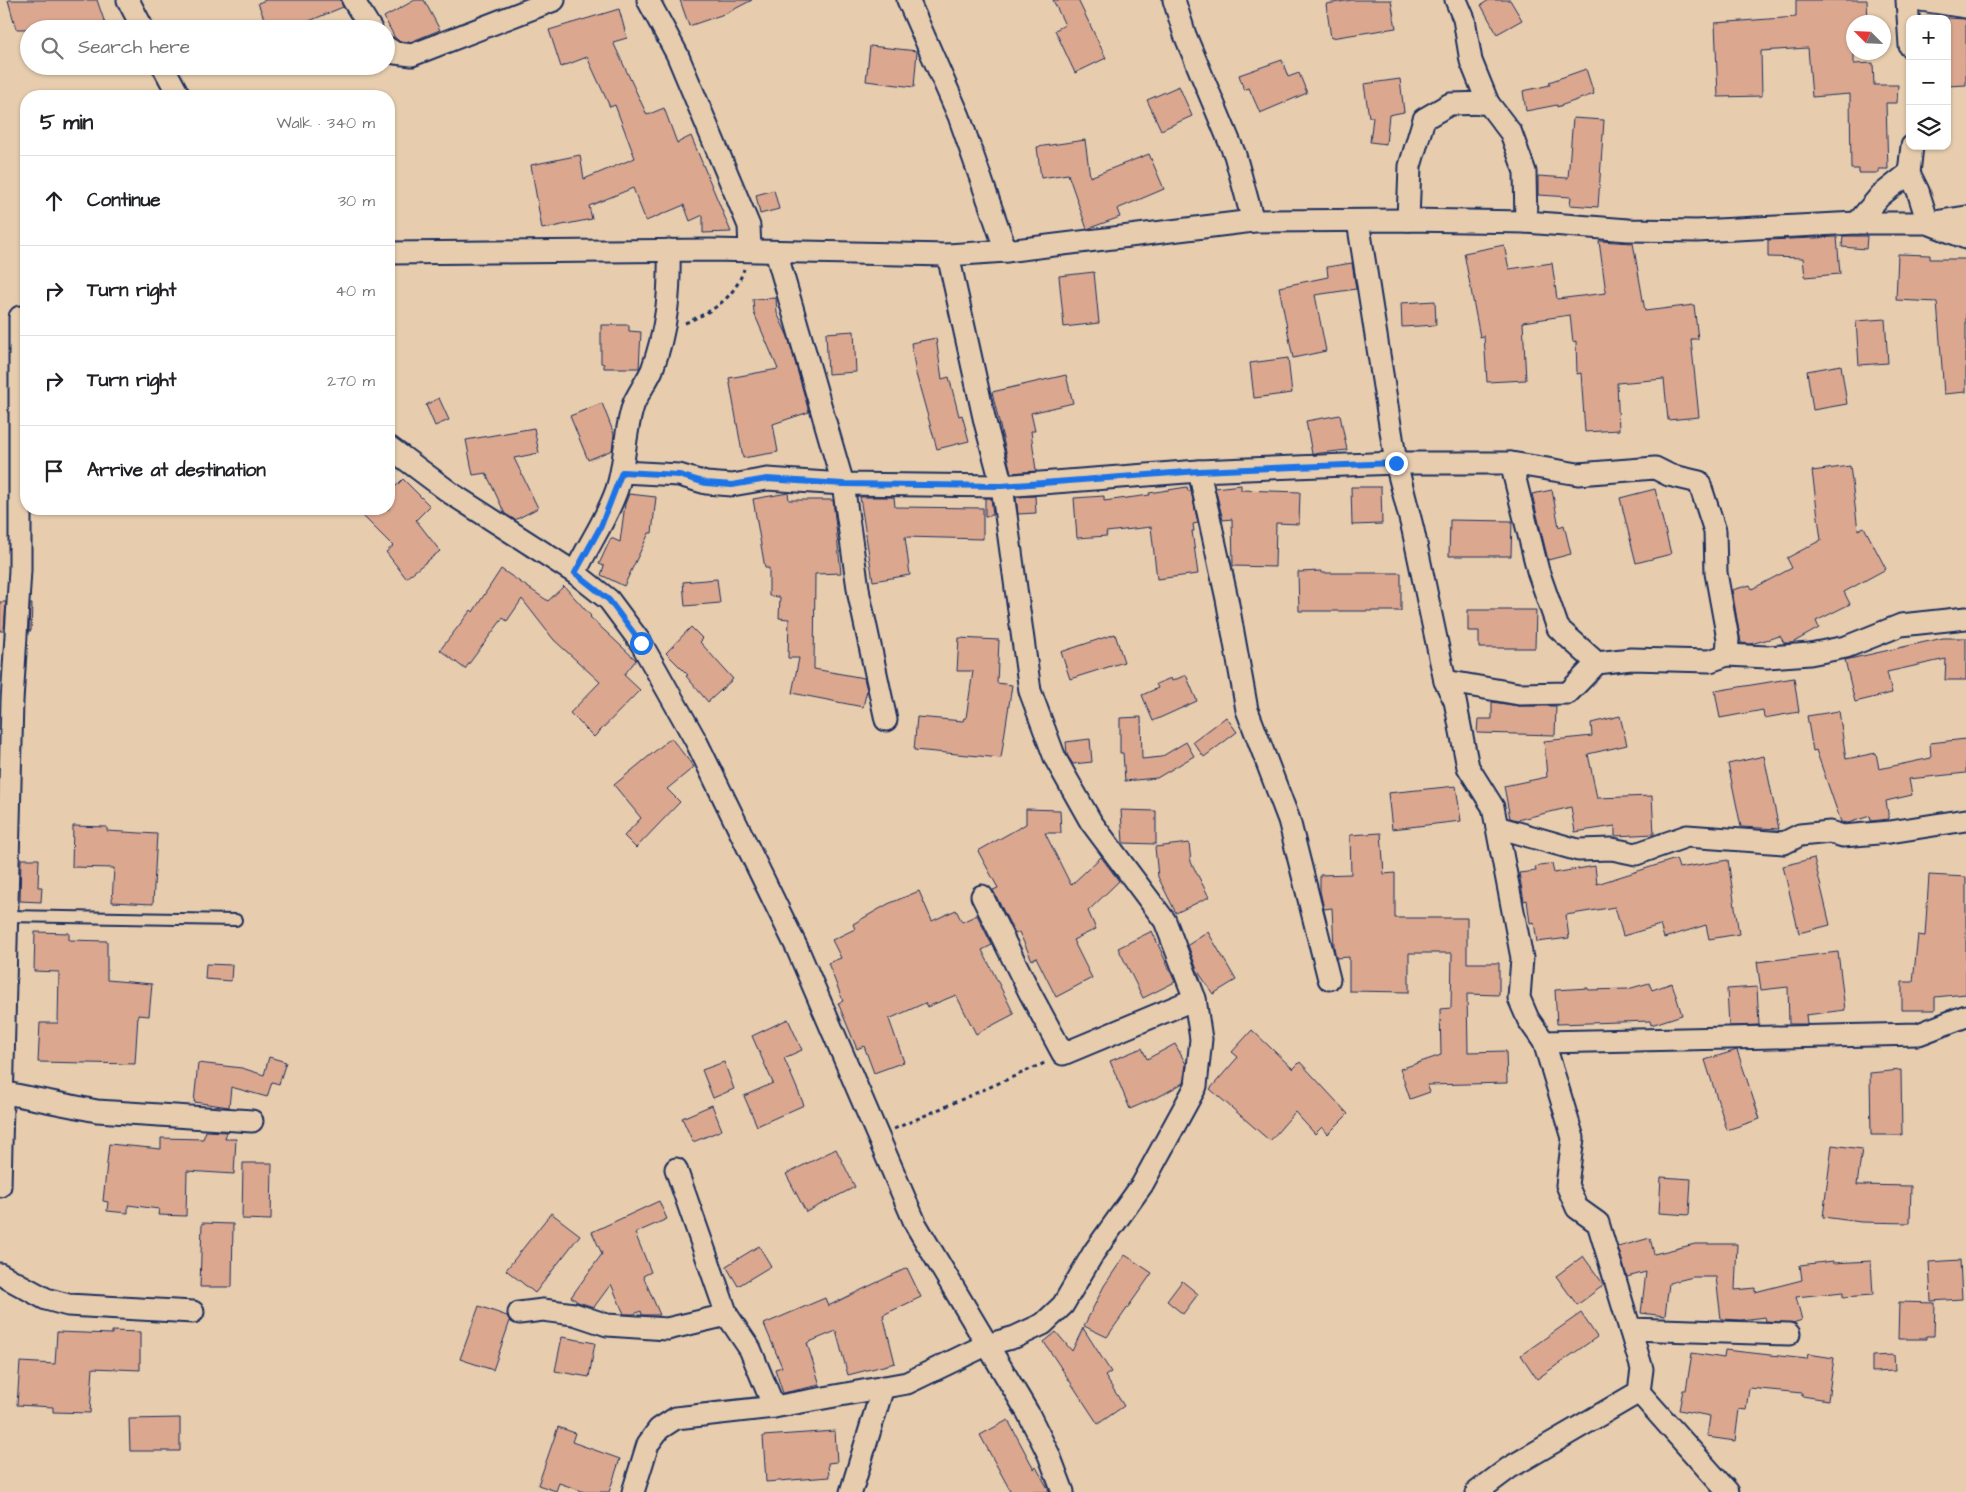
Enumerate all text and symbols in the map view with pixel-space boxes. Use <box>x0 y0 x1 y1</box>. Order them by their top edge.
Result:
north arrow <box>1846 15 1891 60</box>
map controls <box>1906 15 1951 150</box>
button: + <box>1906 15 1951 60</box>
search box <box>20 20 395 75</box>
icon: search <box>38 34 66 62</box>
text: Search here <box>78 34 190 61</box>
button: − <box>1906 60 1951 105</box>
button: layers <box>1906 105 1951 150</box>
text: 5 min <box>40 108 93 137</box>
text: Walk · 340 m <box>276 112 375 134</box>
icon: ahead <box>40 187 68 215</box>
text: Continue <box>87 187 161 214</box>
text: 30 m <box>338 190 375 212</box>
icon: right <box>40 277 68 305</box>
text: Turn right <box>87 277 176 304</box>
text: 40 m <box>335 280 375 302</box>
icon: right <box>40 367 68 395</box>
text: Turn right <box>87 367 176 394</box>
text: 270 m <box>327 370 375 392</box>
route end <box>1385 452 1408 475</box>
icon: arrive <box>40 457 68 485</box>
text: Arrive at destination <box>87 457 266 484</box>
route start <box>630 632 653 655</box>

